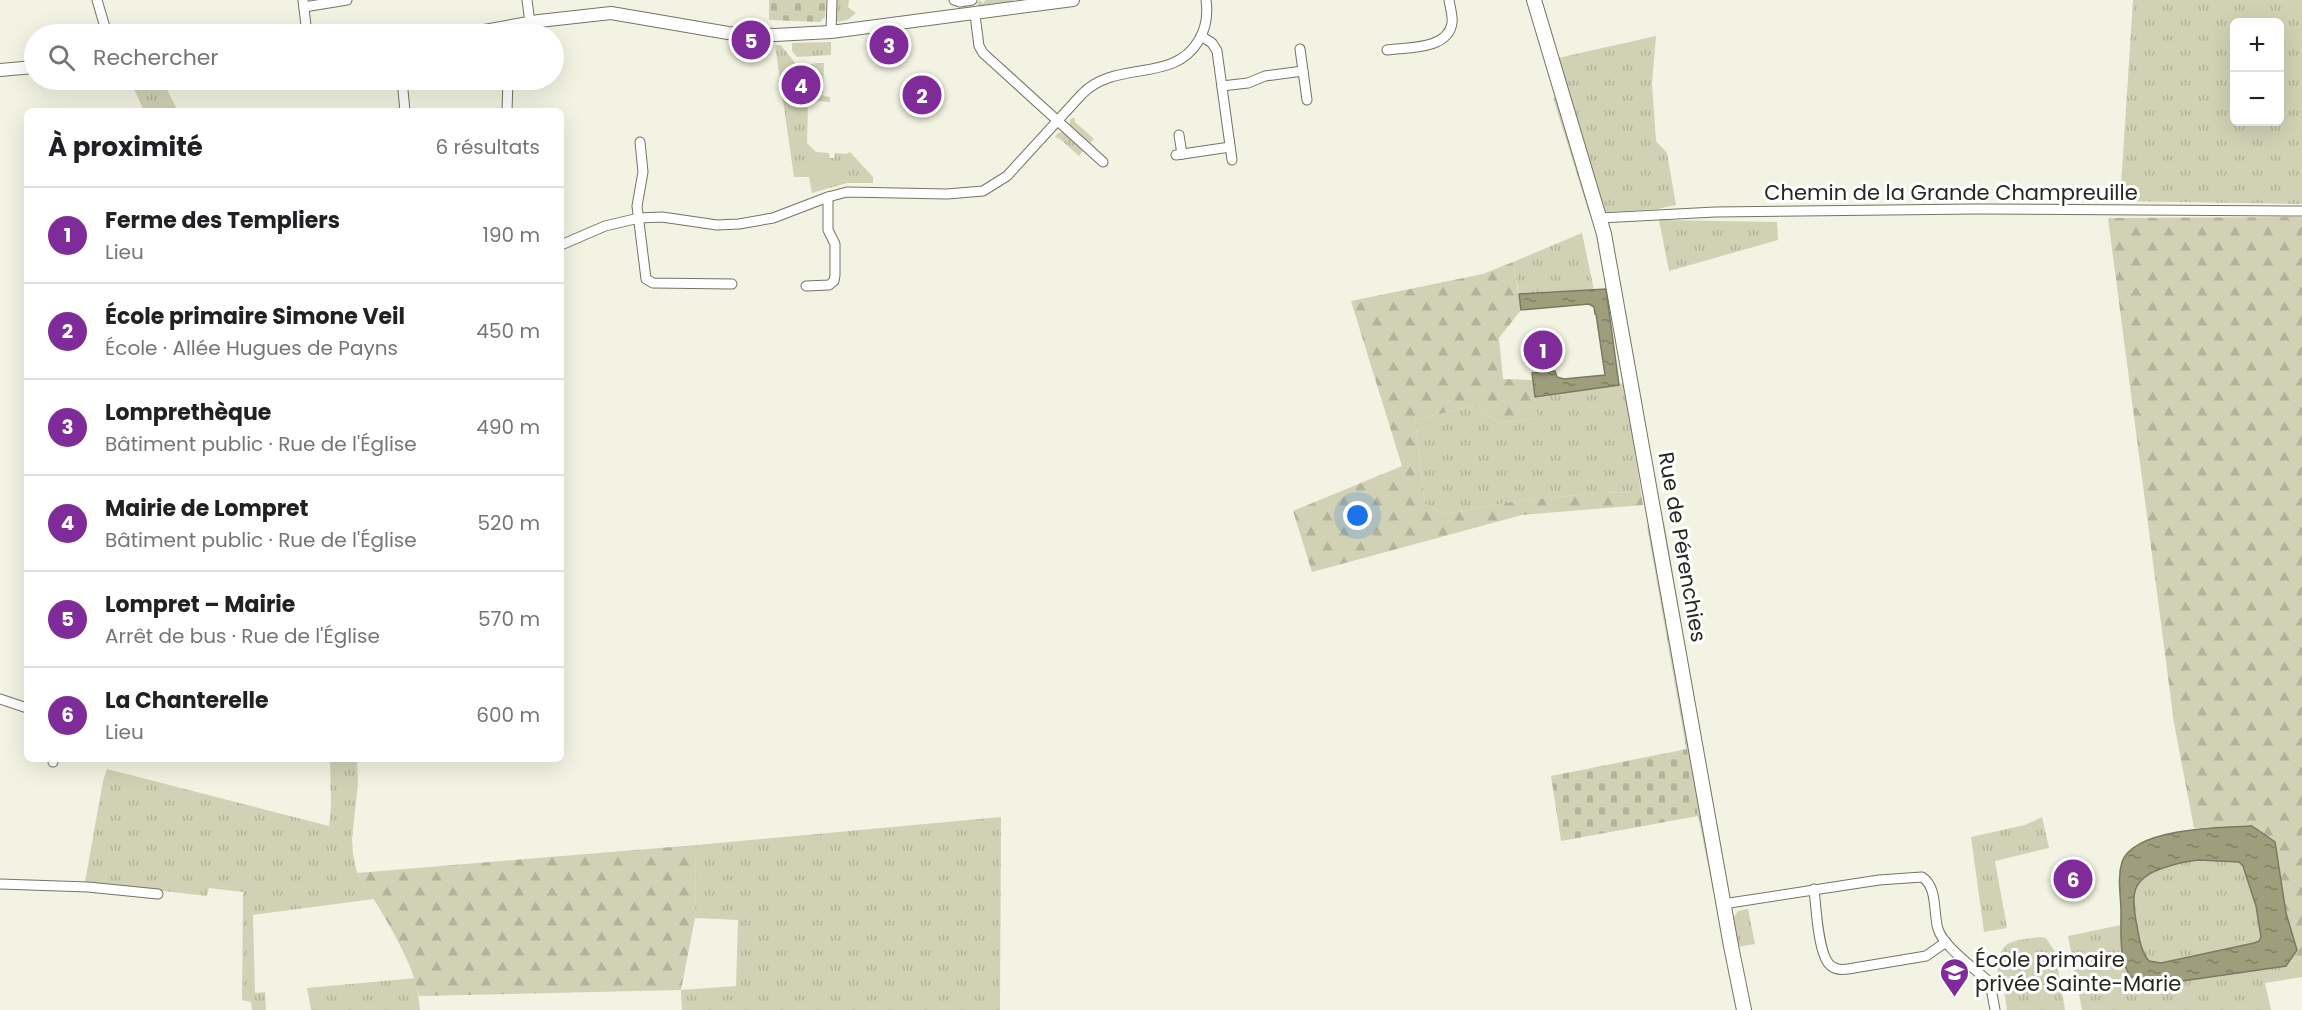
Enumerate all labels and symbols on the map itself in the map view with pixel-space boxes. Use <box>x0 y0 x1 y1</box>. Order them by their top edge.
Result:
pin: 5 <box>732 18 771 63</box>
pin: 3 <box>870 22 908 68</box>
pin: 4 <box>782 62 820 107</box>
pin: 2 <box>902 72 942 118</box>
street label: Chemin de la Grande Champreuille <box>1764 178 2138 207</box>
pin: 1 <box>1524 328 1562 372</box>
street label: Rue de Pérenchies <box>1652 450 1713 644</box>
your location <box>1343 501 1372 530</box>
pin: 6 <box>2054 856 2092 902</box>
place label: École primaire privée Sainte-Marie <box>1975 945 2181 998</box>
school or university icon: École primaire privée Sainte-Marie <box>1938 956 1970 998</box>

